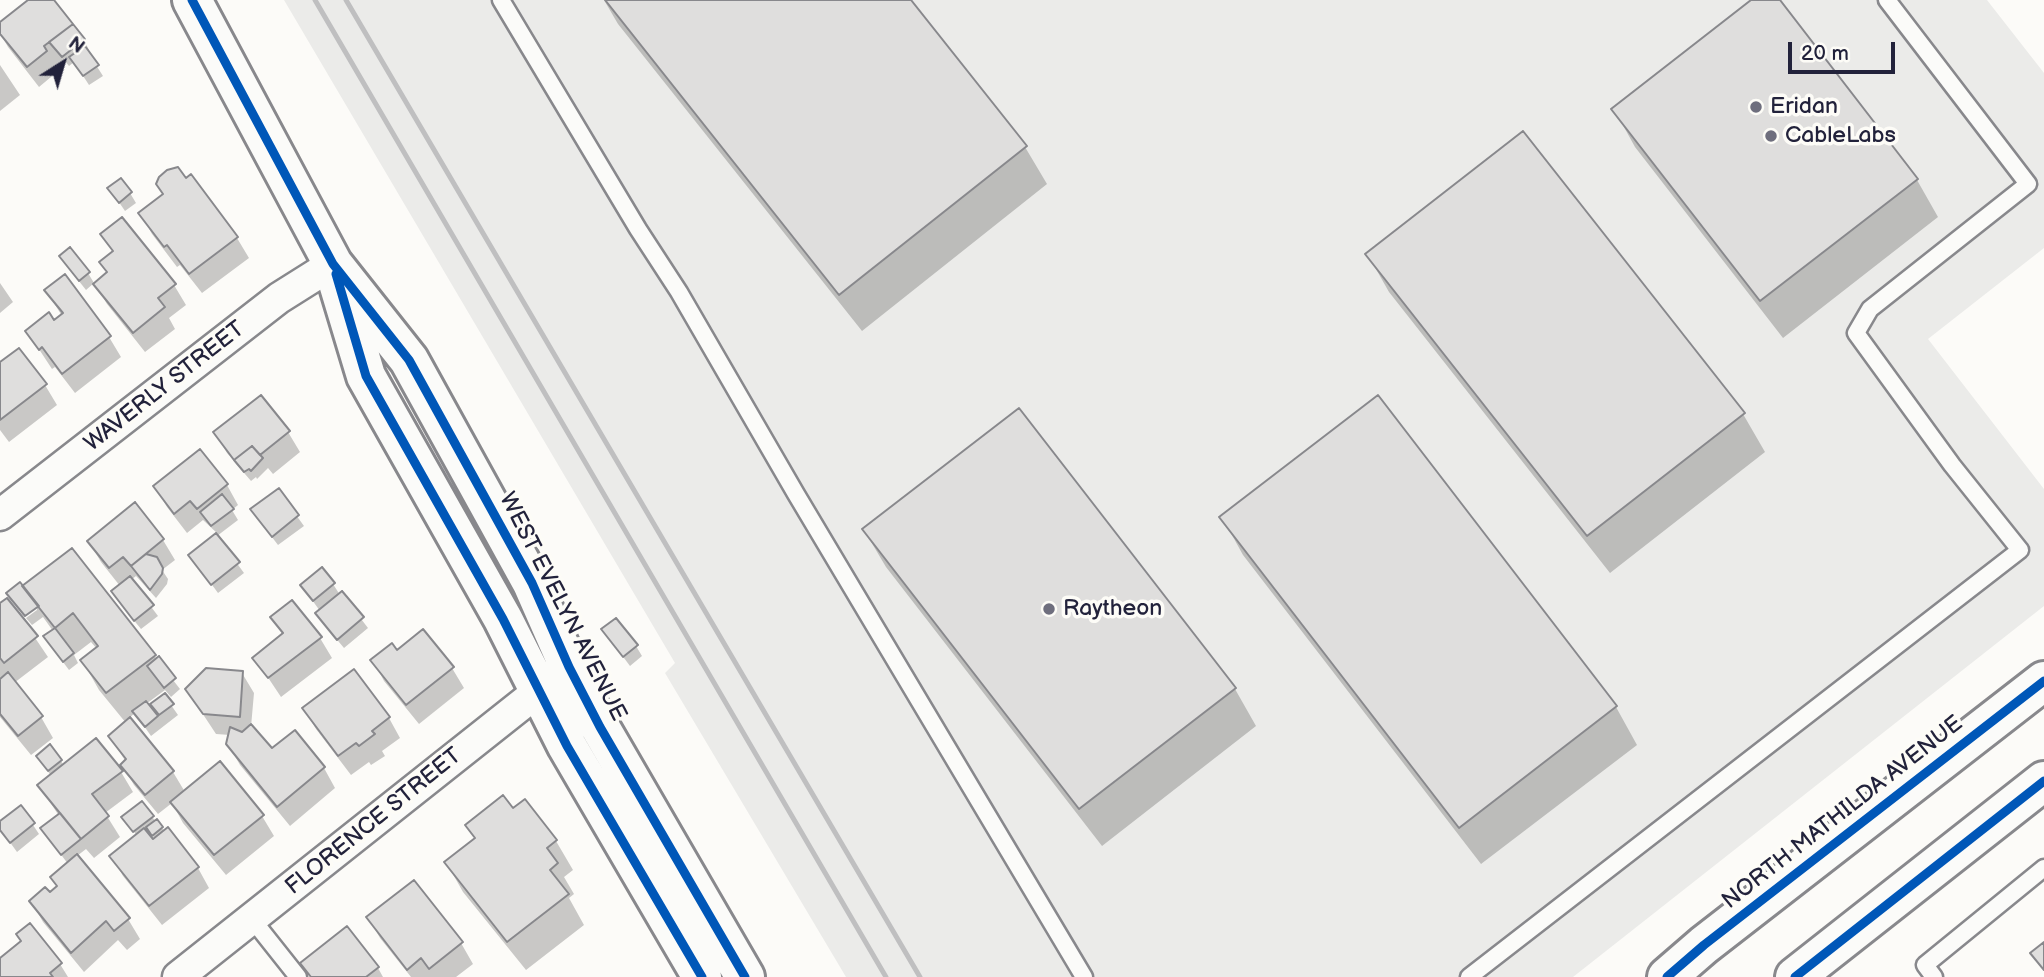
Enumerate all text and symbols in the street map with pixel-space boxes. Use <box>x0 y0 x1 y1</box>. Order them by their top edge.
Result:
north arrow <box>28 28 98 98</box>
scale bar <box>1792 28 1899 72</box>
text: N <box>63 32 89 59</box>
text: 20 m <box>1801 41 1849 66</box>
place label: Eridan <box>1770 93 1838 121</box>
marker: Eridan <box>1748 99 1764 115</box>
place label: CableLabs <box>1785 122 1896 150</box>
marker: CableLabs <box>1763 128 1779 144</box>
street label: WAVERLY STREET <box>79 316 251 458</box>
street label: WEST EVELYN AVENUE <box>492 488 632 726</box>
place label: Raytheon <box>1063 595 1162 623</box>
marker: Raytheon <box>1041 601 1057 617</box>
street label: NORTH MATHILDA AVENUE <box>1717 711 1969 915</box>
street label: FLORENCE STREET <box>281 743 467 901</box>

